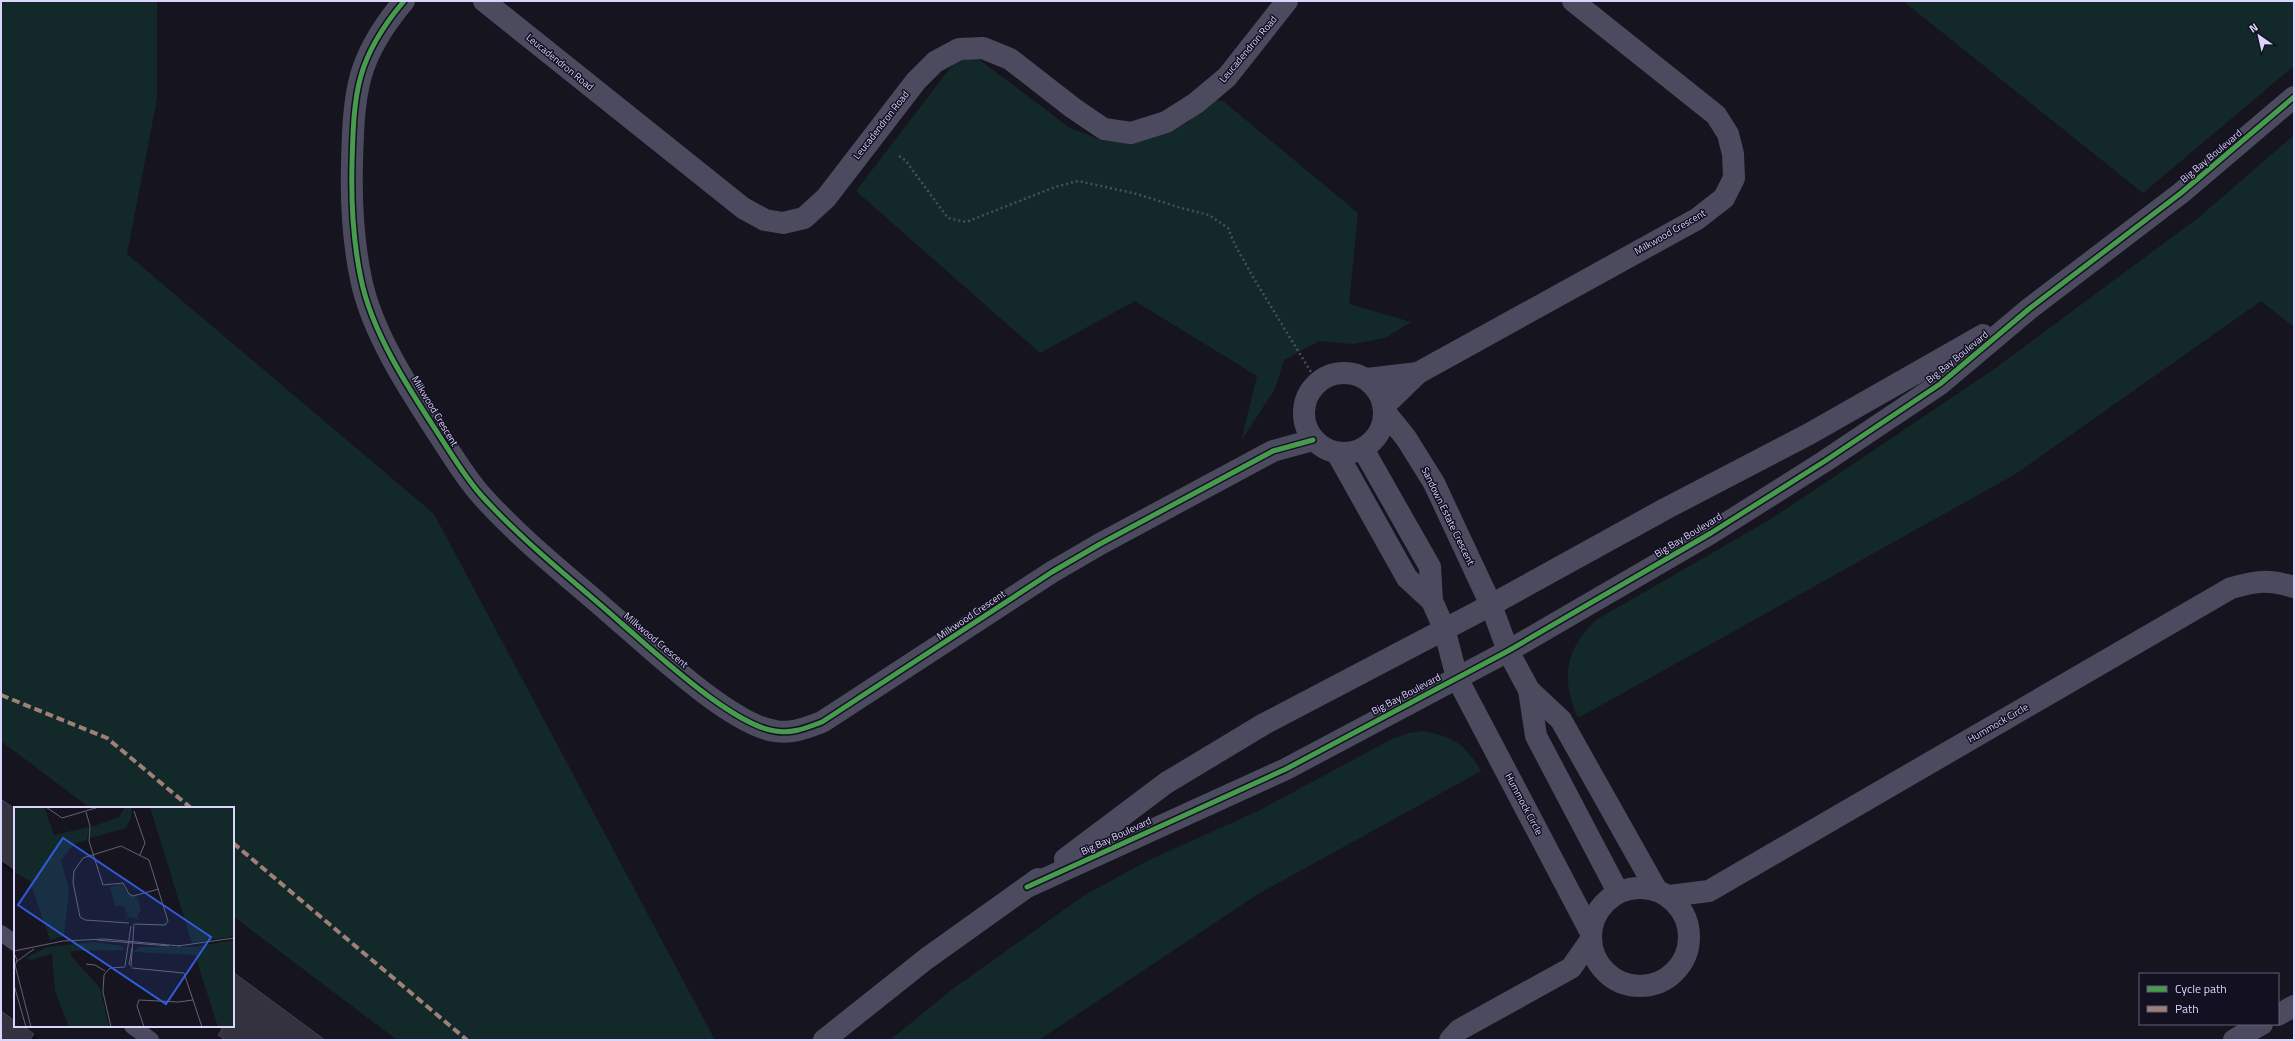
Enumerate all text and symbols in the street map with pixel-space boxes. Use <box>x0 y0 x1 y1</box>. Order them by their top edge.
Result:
street label: Leucadendron Road <box>1215 12 1281 86</box>
north arrow <box>2239 16 2279 56</box>
text: N <box>2246 19 2261 36</box>
street label: Leucadendron Road <box>523 30 597 94</box>
street label: Leucadendron Road <box>849 88 913 162</box>
street label: Big Bay Boulevard <box>2177 126 2245 186</box>
street label: Milkwood Crescent <box>1632 205 1709 258</box>
street label: Big Bay Boulevard <box>1923 327 1991 387</box>
street label: Milkwood Crescent <box>408 373 462 450</box>
street label: Sandown Estate Crescent <box>1418 464 1479 568</box>
street label: Big Bay Boulevard <box>1651 509 1725 561</box>
street label: Milkwood Crescent <box>934 586 1009 644</box>
street label: Milkwood Crescent <box>621 609 692 672</box>
street label: Big Bay Boulevard <box>1369 669 1443 719</box>
street label: Hummock Circle <box>1965 699 2031 747</box>
street label: Hummock Circle <box>1501 770 1547 838</box>
inset map <box>14 807 234 1027</box>
street label: Big Bay Boulevard <box>1078 813 1154 859</box>
legend <box>2139 973 2279 1025</box>
text: Cycle path <box>2175 979 2227 998</box>
text: Path <box>2175 999 2199 1018</box>

